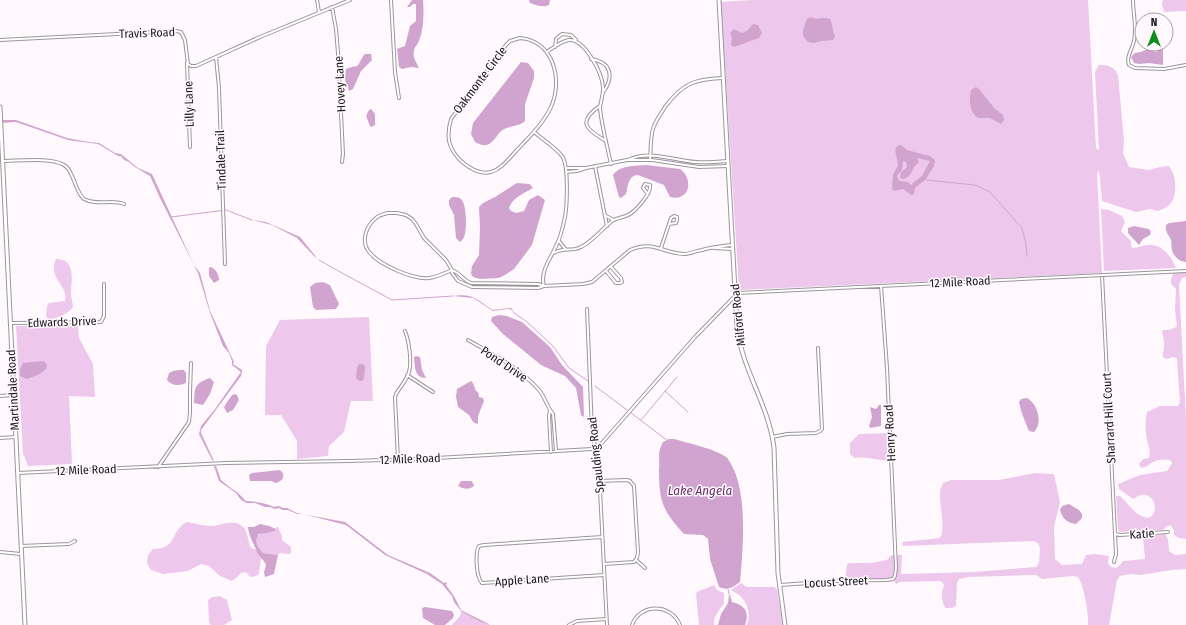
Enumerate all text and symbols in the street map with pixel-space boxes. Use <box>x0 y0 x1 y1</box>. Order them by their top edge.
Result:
north arrow <box>1134 12 1174 52</box>
text: N <box>1151 16 1157 29</box>
street label: Travis Road <box>119 25 175 41</box>
street label: Oakmonte Circle <box>450 44 510 116</box>
street label: Hovey Lane <box>332 55 348 112</box>
street label: Lilly Lane <box>181 81 197 127</box>
street label: Tindale Trail <box>213 130 229 190</box>
street label: 12 Mile Road <box>929 273 991 291</box>
street label: Milford Road <box>728 283 748 347</box>
street label: Edwards Drive <box>27 314 97 330</box>
street label: Pond Drive <box>478 343 530 385</box>
street label: Martindale Road <box>4 349 22 431</box>
street label: Sharrard Hill Court <box>1100 372 1118 464</box>
street label: Henry Road <box>882 404 898 462</box>
street label: Spaulding Road <box>585 416 607 494</box>
street label: 12 Mile Road <box>379 451 441 467</box>
street label: 12 Mile Road <box>55 462 117 478</box>
water label: Lake Angela <box>668 483 732 498</box>
street label: Katie <box>1129 526 1155 542</box>
street label: Apple Lane <box>494 571 550 589</box>
street label: Locust Street <box>804 573 868 591</box>

